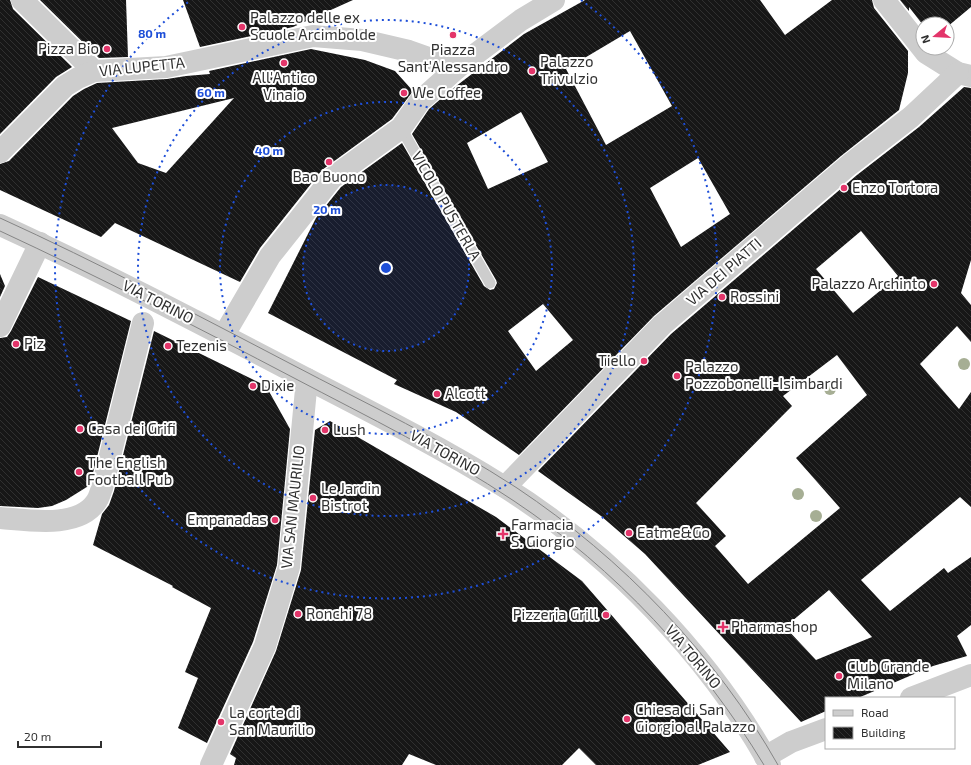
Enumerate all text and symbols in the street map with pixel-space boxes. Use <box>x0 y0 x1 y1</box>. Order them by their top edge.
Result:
place label: Palazzo delle ex Scuole Arcimbolde <box>250 8 376 43</box>
north arrow <box>915 16 955 56</box>
marker: Palazzo delle ex Scuole Arcimbolde <box>237 22 247 32</box>
text: 80 m <box>138 26 166 40</box>
marker: Piazza Sant'Alessandro <box>448 30 458 40</box>
text: N <box>918 33 932 45</box>
place label: Pizza Bio <box>38 39 99 57</box>
place label: Piazza Sant'Alessandro <box>398 40 508 75</box>
marker: Pizza Bio <box>102 44 112 54</box>
street label: VIA LUPETTA <box>98 52 186 79</box>
place label: Palazzo Trivulzio <box>540 52 598 87</box>
marker: All'Antico Vinaio <box>279 58 289 68</box>
marker: Palazzo Trivulzio <box>527 66 537 76</box>
place label: All'Antico Vinaio <box>252 68 316 103</box>
place label: We Coffee <box>412 83 481 101</box>
text: 60 m <box>197 85 225 99</box>
marker: We Coffee <box>399 88 409 98</box>
text: 40 m <box>255 143 283 157</box>
street label: VICOLO PUSTERLA <box>408 148 486 264</box>
marker: Bao Buono <box>324 157 334 167</box>
place label: Bao Buono <box>292 167 366 185</box>
place label: Enzo Tortora <box>852 178 938 196</box>
marker: Enzo Tortora <box>839 183 849 193</box>
text: 20 m <box>313 202 341 216</box>
street label: VIA DEI PIATTI <box>682 234 765 309</box>
centre of rings <box>379 261 393 275</box>
place label: Palazzo Archinto <box>812 274 926 292</box>
street label: VIA TORINO <box>120 276 197 327</box>
marker: Palazzo Archinto <box>929 279 939 289</box>
place label: Rossini <box>730 287 779 305</box>
marker: Rossini <box>717 292 727 302</box>
place label: Piz <box>24 334 44 352</box>
place label: Tezenis <box>176 336 227 354</box>
marker: Piz <box>11 339 21 349</box>
marker: Tezenis <box>163 341 173 351</box>
place label: Tiello <box>598 351 636 369</box>
marker: Tiello <box>639 356 649 366</box>
place label: Palazzo Pozzobonelli-Isimbardi <box>685 357 843 392</box>
marker: Palazzo Pozzobonelli-Isimbardi <box>672 371 682 381</box>
place label: Dixie <box>261 376 294 394</box>
marker: Dixie <box>248 381 258 391</box>
place label: Alcott <box>445 384 486 402</box>
marker: Alcott <box>432 389 442 399</box>
place label: Casa dei Grifi <box>88 419 176 437</box>
place label: Lush <box>333 420 366 438</box>
marker: Casa dei Grifi <box>75 424 85 434</box>
marker: Lush <box>320 425 330 435</box>
street label: VIA TORINO <box>407 426 484 479</box>
street label: VIA SAN MAURILIO <box>277 444 307 570</box>
place label: The English Football Pub <box>87 453 172 488</box>
marker: The English Football Pub <box>74 467 84 477</box>
place label: Le Jardin Bistrot <box>321 479 380 514</box>
marker: Le Jardin Bistrot <box>308 493 318 503</box>
place label: Empanadas <box>187 510 267 528</box>
marker: Empanadas <box>270 515 280 525</box>
place label: Farmacia S. Giorgio <box>511 515 574 550</box>
place label: Eatme&Go <box>637 523 710 541</box>
marker: Eatme&Go <box>624 528 634 538</box>
marker: Farmacia S. Giorgio <box>498 529 508 539</box>
place label: Ronchi 78 <box>306 604 372 622</box>
place label: Pizzeria Grill <box>513 605 599 623</box>
marker: Ronchi 78 <box>293 609 303 619</box>
marker: Pizzeria Grill <box>601 610 611 620</box>
place label: Pharmashop <box>731 617 818 635</box>
street label: VIA TORINO <box>662 621 726 692</box>
marker: Pharmashop <box>718 622 728 632</box>
place label: Club Grande Milano <box>847 657 930 692</box>
marker: Club Grande Milano <box>834 671 844 681</box>
legend <box>825 697 955 749</box>
place label: Chiesa di San Giorgio al Palazzo <box>635 700 756 735</box>
place label: La corte di San Maurilio <box>229 703 314 738</box>
text: Road <box>861 705 889 719</box>
marker: Chiesa di San Giorgio al Palazzo <box>622 714 632 724</box>
marker: La corte di San Maurilio <box>216 717 226 727</box>
scale bar <box>18 723 101 749</box>
text: Building <box>861 725 906 739</box>
text: 20 m <box>24 729 51 743</box>

